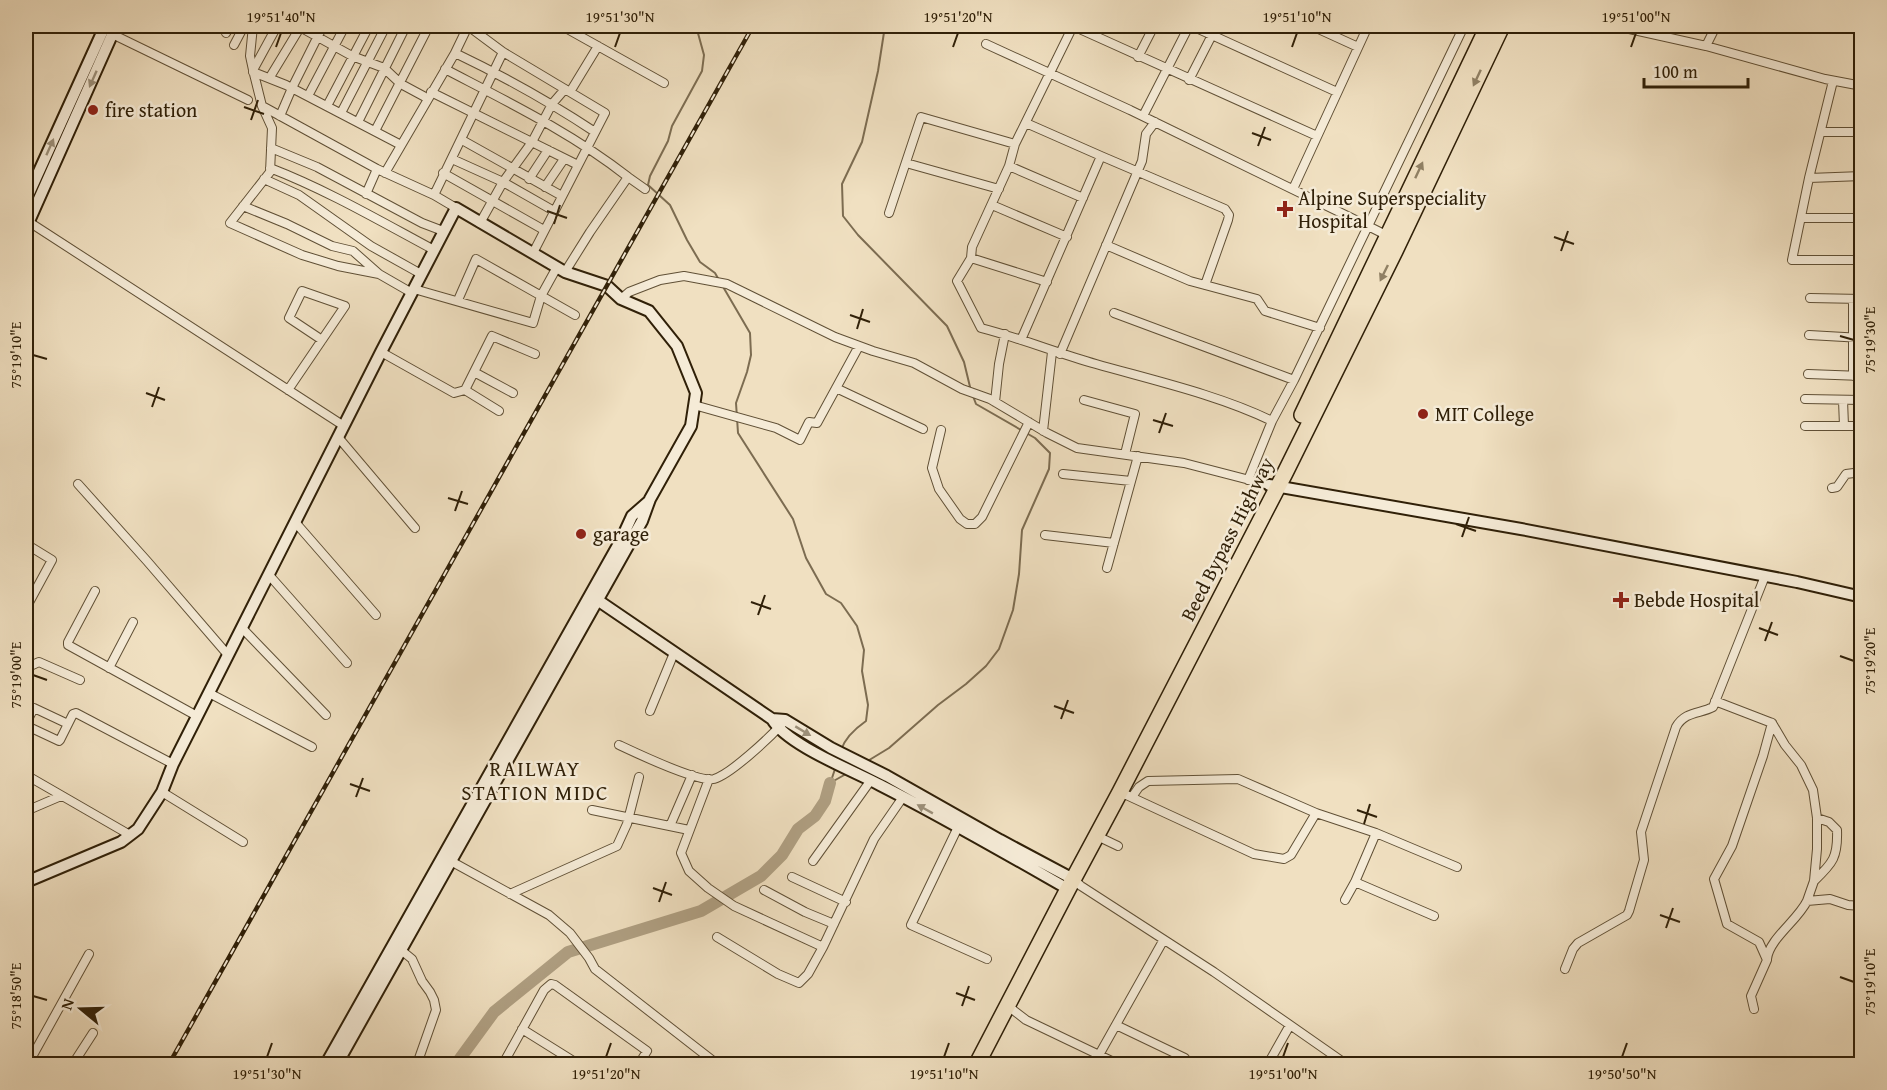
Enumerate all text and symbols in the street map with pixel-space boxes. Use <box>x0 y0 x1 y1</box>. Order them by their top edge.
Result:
text: 19°51'40"N <box>247 6 316 27</box>
text: 19°51'30"N <box>586 6 655 27</box>
text: 19°51'20"N <box>924 6 993 27</box>
text: 19°51'10"N <box>1263 6 1332 27</box>
text: 19°51'00"N <box>1602 6 1671 27</box>
scale bar <box>1644 51 1748 89</box>
text: 100 m <box>1653 58 1698 85</box>
one-way arrow <box>87 70 97 88</box>
one-way arrow <box>1472 70 1481 87</box>
place label: fire station <box>105 95 197 124</box>
marker: fire station <box>86 103 100 117</box>
one-way arrow <box>46 138 55 155</box>
one-way arrow <box>1415 161 1424 178</box>
place label: Alpine Superspeciality Hospital <box>1298 183 1487 235</box>
marker: Alpine Superspeciality Hospital <box>1276 200 1294 218</box>
one-way arrow <box>1379 265 1388 282</box>
text: 75°19'30"E <box>1859 306 1880 373</box>
text: 75°19'10"E <box>5 321 26 388</box>
place label: MIT College <box>1435 399 1534 428</box>
marker: MIT College <box>1416 407 1430 421</box>
street label: Beed Bypass Highway <box>1173 452 1280 626</box>
place label: garage <box>593 519 649 548</box>
marker: garage <box>574 527 588 541</box>
place label: Bebde Hospital <box>1634 585 1760 614</box>
marker: Bebde Hospital <box>1612 591 1630 609</box>
text: 75°19'20"E <box>1859 627 1880 694</box>
text: 75°19'00"E <box>5 641 26 708</box>
one-way arrow <box>795 726 812 736</box>
district label: RAILWAY STATION MIDC <box>461 753 609 808</box>
one-way arrow <box>916 804 933 814</box>
text: 75°19'10"E <box>1859 948 1880 1015</box>
text: 75°18'50"E <box>5 962 26 1029</box>
north arrow <box>51 979 111 1039</box>
text: N <box>54 995 80 1013</box>
text: 19°51'30"N <box>233 1063 302 1084</box>
text: 19°51'20"N <box>572 1063 641 1084</box>
text: 19°51'10"N <box>910 1063 979 1084</box>
text: 19°51'00"N <box>1249 1063 1318 1084</box>
text: 19°50'50"N <box>1588 1063 1657 1084</box>

